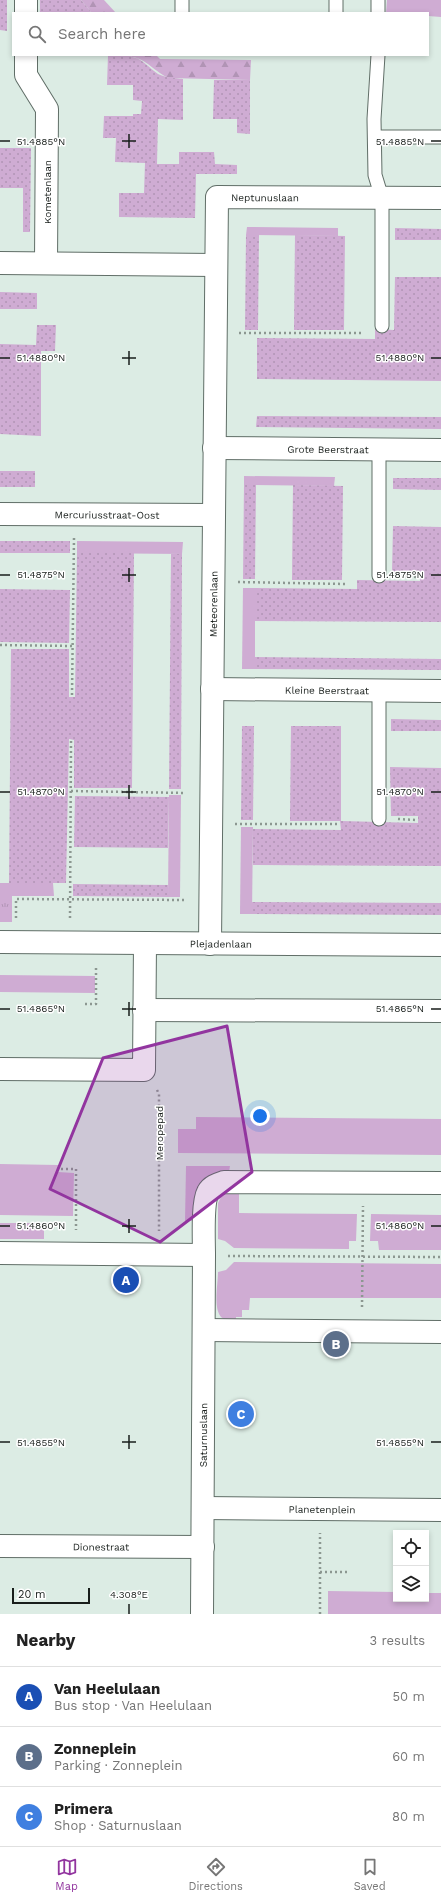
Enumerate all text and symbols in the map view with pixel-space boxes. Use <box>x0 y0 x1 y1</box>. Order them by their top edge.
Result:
search box <box>12 12 429 56</box>
icon: search <box>26 23 48 45</box>
text: Search here <box>58 25 146 43</box>
text: 51.4885°N <box>17 136 65 147</box>
text: 51.4885°N <box>376 136 424 147</box>
street label: Kometenlaan <box>42 160 53 224</box>
street label: Neptunuslaan <box>231 192 299 203</box>
text: 51.4880°N <box>17 352 65 363</box>
text: 51.4880°N <box>376 352 424 363</box>
street label: Grote Beerstraat <box>287 444 369 455</box>
street label: Mercuriusstraat-Oost <box>55 509 160 521</box>
text: 51.4875°N <box>17 569 65 580</box>
text: 51.4875°N <box>376 569 424 580</box>
street label: Meteorenlaan <box>208 571 219 637</box>
street label: Kleine Beerstraat <box>285 685 370 696</box>
text: 51.4870°N <box>17 786 65 797</box>
text: 51.4870°N <box>376 786 424 797</box>
street label: Plejadenlaan <box>190 938 252 950</box>
text: 51.4865°N <box>17 1003 65 1014</box>
text: 51.4865°N <box>376 1003 424 1014</box>
street label: Meropepad <box>154 1106 165 1160</box>
your location <box>250 1106 270 1126</box>
text: 51.4860°N <box>17 1220 65 1231</box>
text: 51.4860°N <box>376 1220 424 1231</box>
pin: A <box>113 1265 139 1295</box>
pin: B <box>323 1329 349 1359</box>
pin: C <box>228 1399 254 1429</box>
street label: Saturnuslaan <box>198 1403 209 1467</box>
text: 51.4855°N <box>17 1437 65 1448</box>
text: 51.4855°N <box>376 1437 424 1448</box>
street label: Planetenplein <box>289 1504 355 1515</box>
map controls <box>393 1530 429 1602</box>
button: locate <box>393 1530 429 1566</box>
street label: Dionestraat <box>73 1541 130 1553</box>
button: layers <box>393 1566 429 1602</box>
scale bar <box>12 1586 90 1605</box>
text: 20 m <box>18 1588 46 1601</box>
text: 4.308°E <box>110 1589 148 1600</box>
text: Nearby <box>16 1630 75 1650</box>
text: 3 results <box>370 1633 425 1648</box>
text: Van Heelulaan <box>54 1680 160 1698</box>
text: A <box>25 1689 33 1704</box>
text: 50 m <box>393 1689 425 1704</box>
text: Bus stop · Van Heelulaan <box>54 1698 212 1713</box>
text: Zonneplein <box>54 1740 136 1758</box>
text: B <box>25 1749 33 1764</box>
text: 60 m <box>392 1749 425 1764</box>
text: Parking · Zonneplein <box>54 1758 183 1773</box>
text: Primera <box>54 1800 113 1818</box>
text: C <box>25 1809 33 1824</box>
text: 80 m <box>392 1809 425 1824</box>
text: Shop · Saturnuslaan <box>54 1818 182 1833</box>
tab: Map <box>55 1856 78 1893</box>
tab: Directions <box>189 1856 243 1893</box>
tab: Saved <box>354 1856 386 1893</box>

